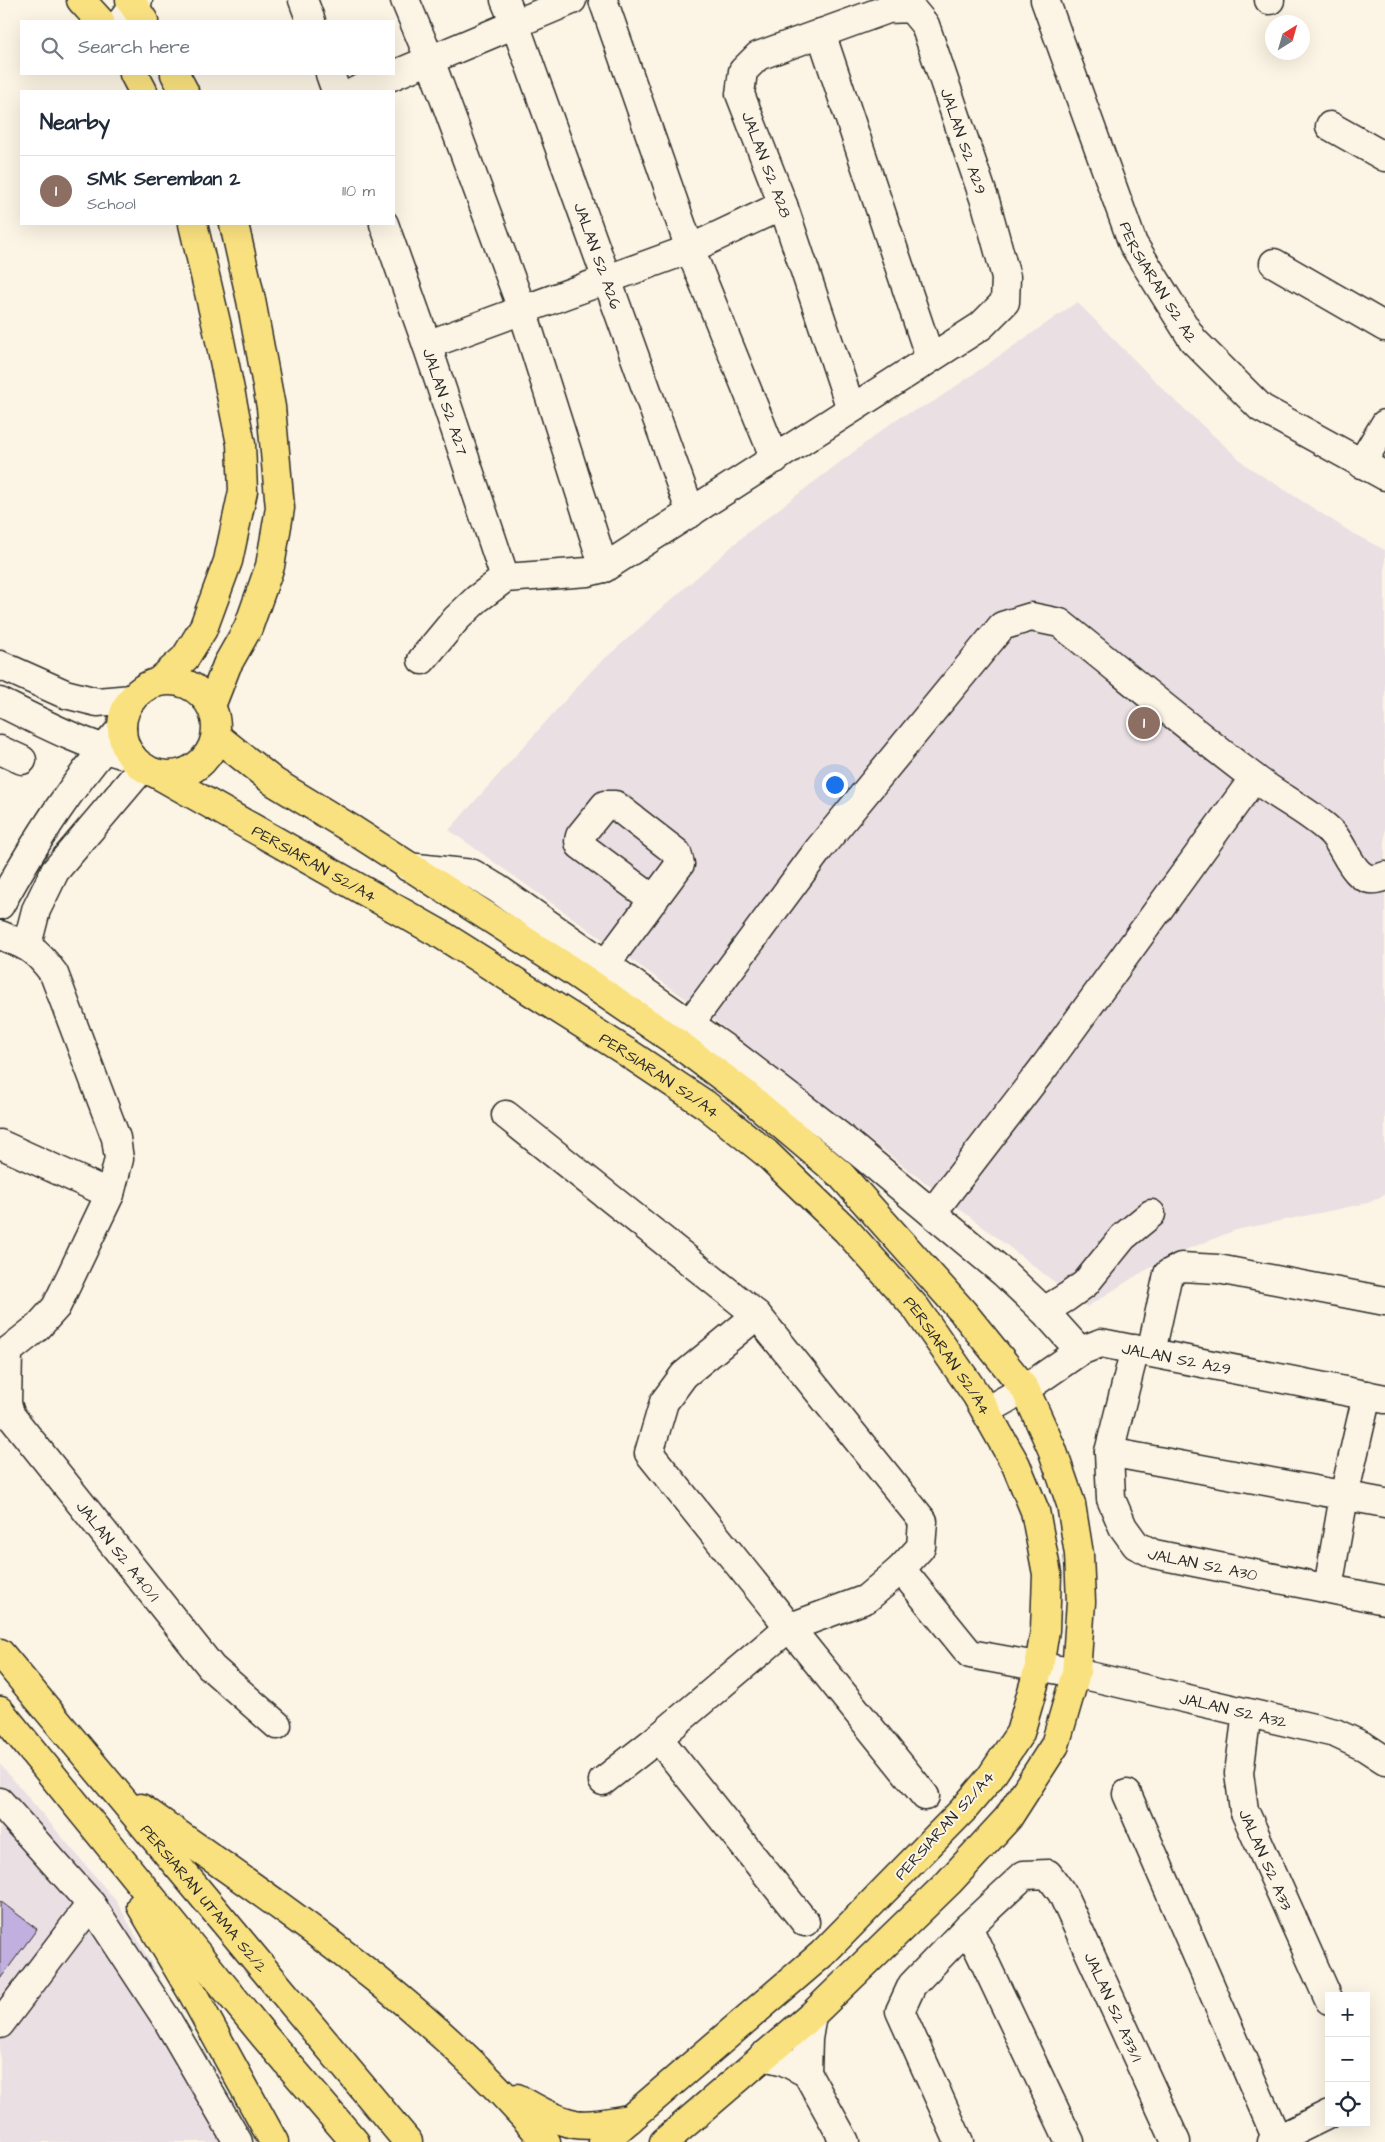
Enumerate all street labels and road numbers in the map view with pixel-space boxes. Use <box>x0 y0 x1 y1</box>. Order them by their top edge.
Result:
street label: JALAN S2 A29 <box>935 85 991 197</box>
street label: JALAN S2 A28 <box>736 109 796 221</box>
street label: JALAN S2 A26 <box>568 199 627 312</box>
street label: PERSIARAN S2 A2 <box>1114 219 1202 347</box>
street label: JALAN S2 A27 <box>417 345 473 458</box>
street label: PERSIARAN S2/A4 <box>248 820 381 908</box>
street label: PERSIARAN S2/A4 <box>595 1028 724 1124</box>
street label: PERSIARAN S2/A4 <box>898 1292 996 1419</box>
street label: JALAN S2 A29 <box>1120 1337 1233 1380</box>
street label: JALAN S2 A40/1 <box>71 1496 165 1606</box>
street label: JALAN S2 A30 <box>1144 1543 1259 1586</box>
street label: JALAN S2 A32 <box>1177 1687 1289 1734</box>
street label: PERSIARAN S2/A4 <box>890 1766 1000 1885</box>
street label: JALAN S2 A33 <box>1233 1806 1297 1914</box>
street label: PERSIARAN UTAMA S2/2 <box>135 1820 272 1977</box>
street label: JALAN S2 A33/1 <box>1079 1949 1148 2065</box>

